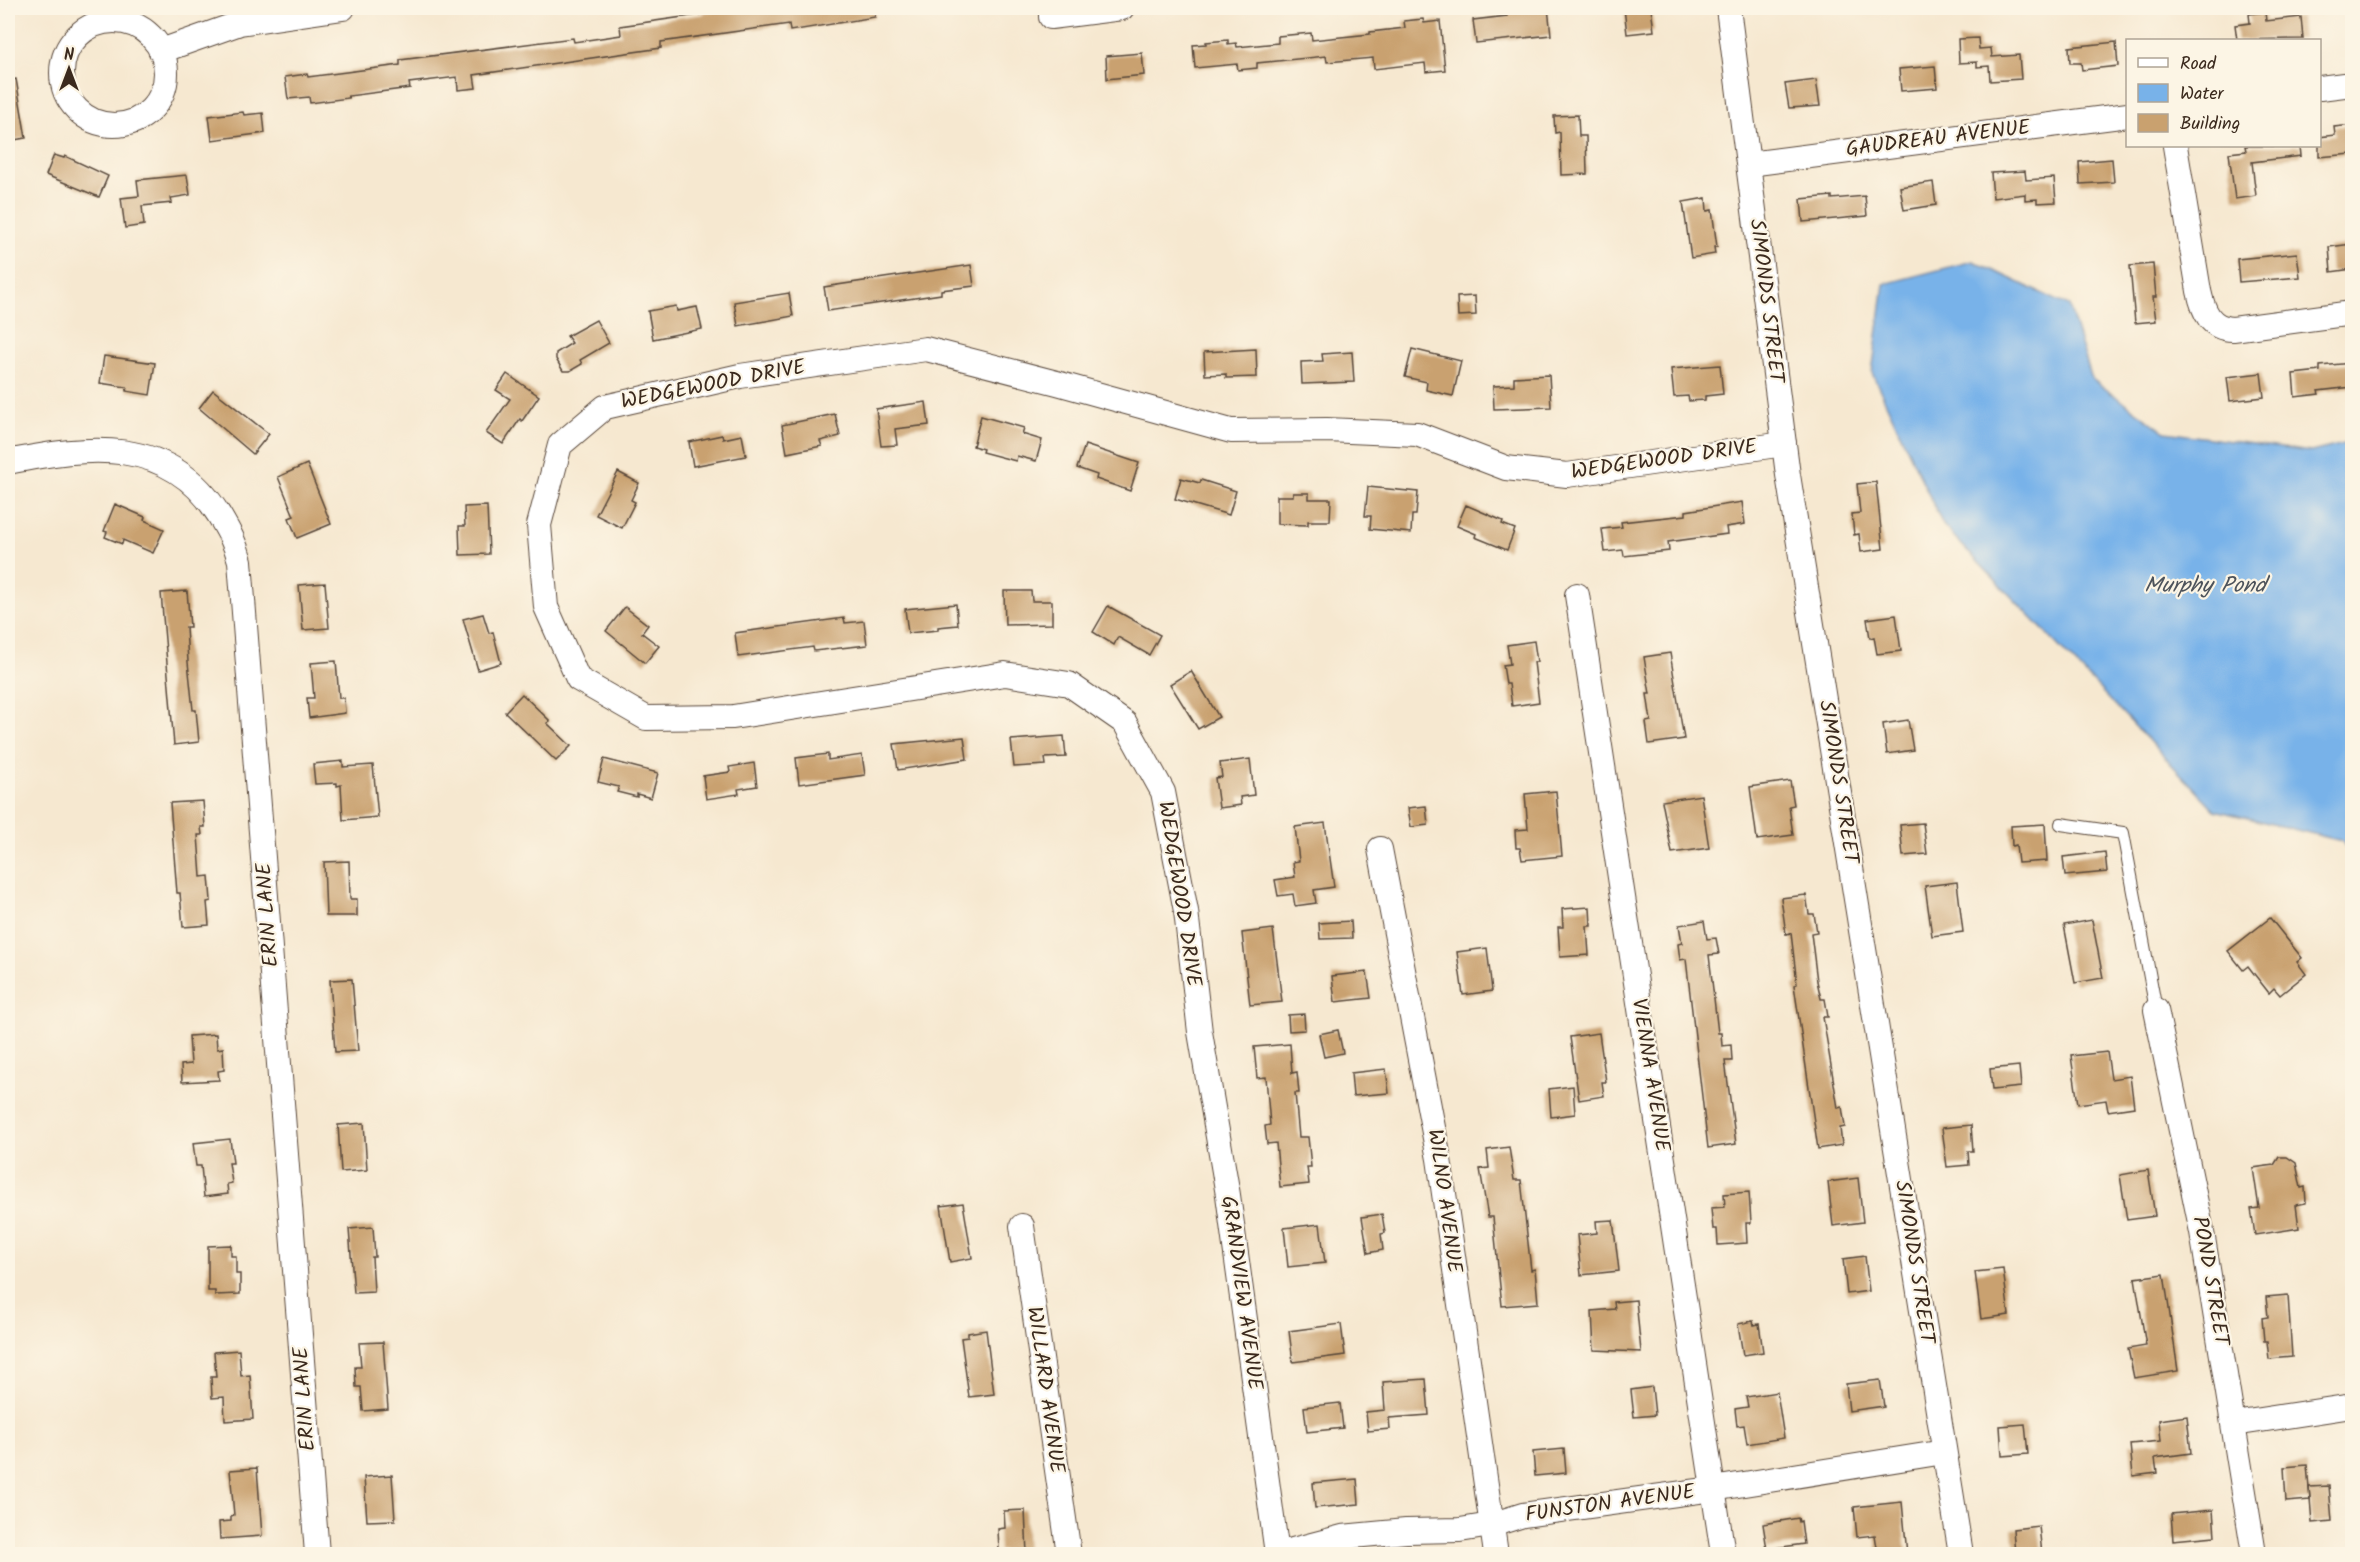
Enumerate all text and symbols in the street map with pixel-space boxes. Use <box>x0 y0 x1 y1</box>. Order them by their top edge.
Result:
north arrow <box>39 39 99 99</box>
legend <box>2126 39 2321 147</box>
text: N <box>64 43 74 68</box>
text: Road <box>2180 50 2217 79</box>
text: Water <box>2180 80 2225 109</box>
text: Building <box>2180 110 2240 139</box>
street label: GAUDREAU AVENUE <box>1844 111 2033 167</box>
street label: SIMONDS STREET <box>1740 217 1793 387</box>
street label: WEDGEWOOD DRIVE <box>618 351 809 419</box>
street label: WEDGEWOOD DRIVE <box>1569 431 1760 489</box>
water label: Murphy Pond <box>2144 569 2271 604</box>
street label: SIMONDS STREET <box>1809 698 1867 868</box>
street label: WEDGEWOOD DRIVE <box>1148 799 1210 990</box>
street label: ERIN LANE <box>248 861 288 968</box>
street label: VIENNA AVENUE <box>1622 996 1679 1155</box>
street label: WILNO AVENUE <box>1418 1127 1471 1276</box>
street label: SIMONDS STREET <box>1885 1178 1943 1348</box>
street label: GRANDVIEW AVENUE <box>1211 1194 1271 1393</box>
street label: POND STREET <box>2182 1214 2238 1350</box>
street label: WILLARD AVENUE <box>1017 1304 1073 1476</box>
street label: ERIN LANE <box>285 1345 325 1452</box>
street label: FUNSTON AVENUE <box>1523 1476 1698 1532</box>

